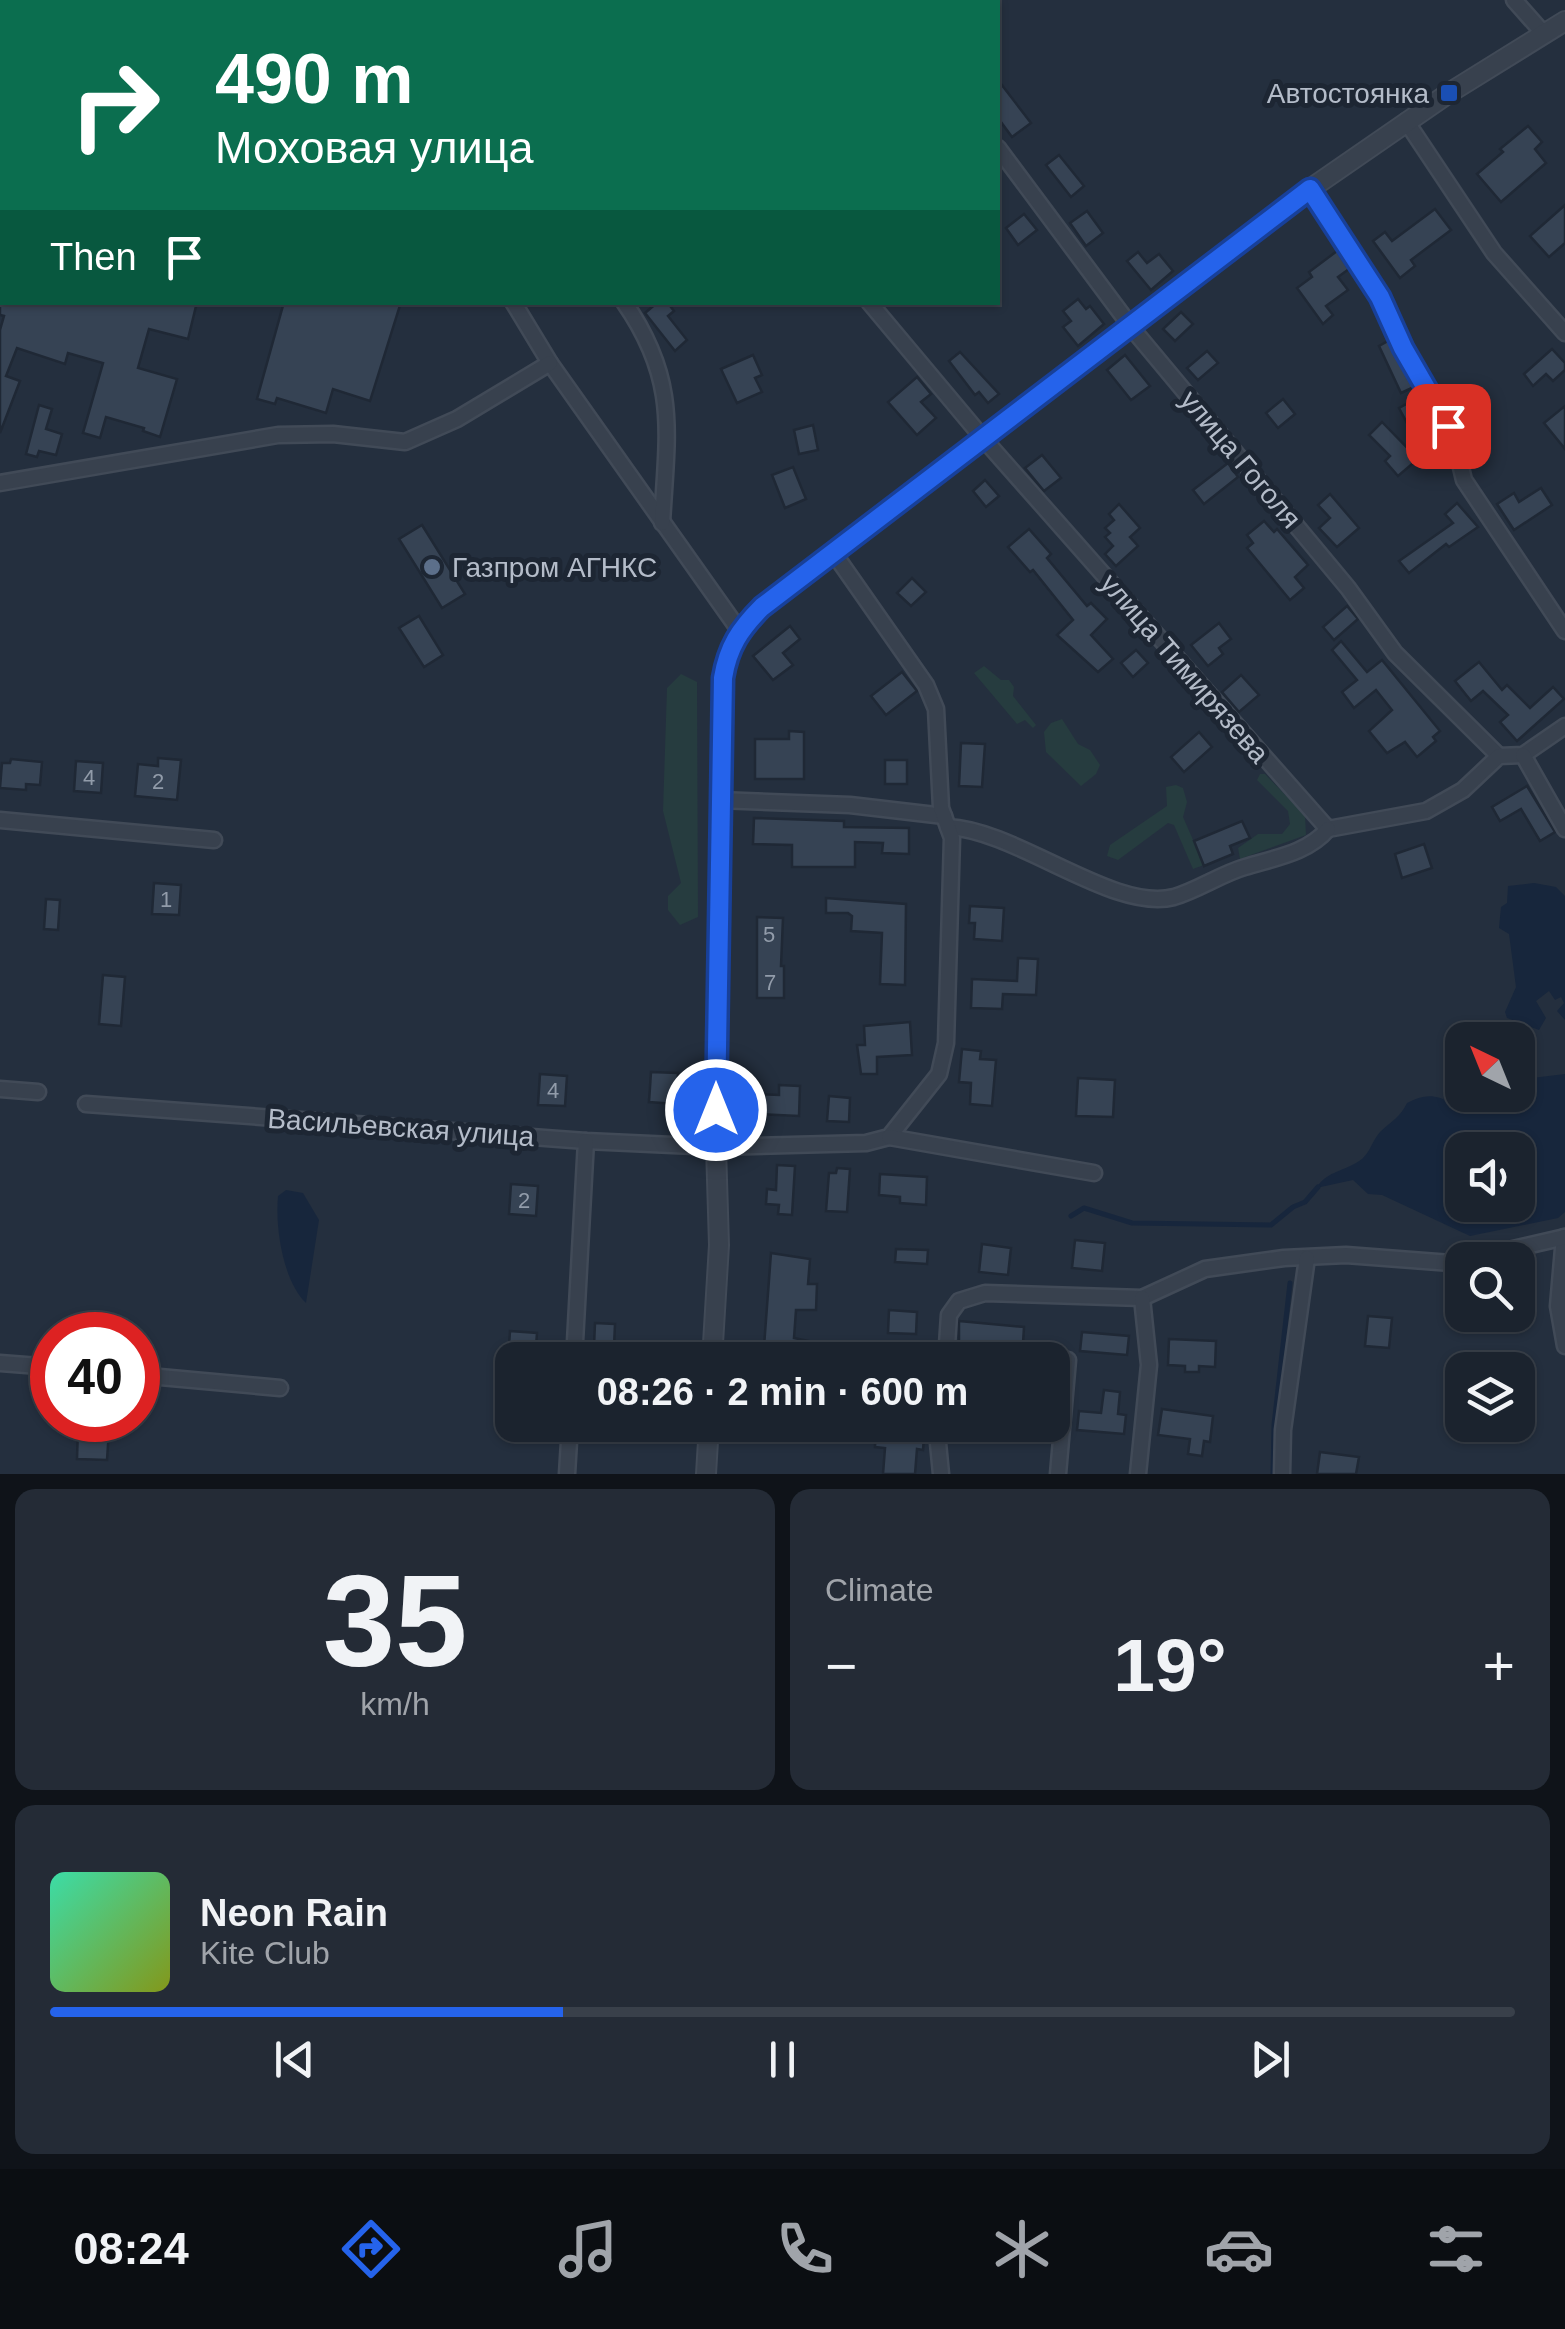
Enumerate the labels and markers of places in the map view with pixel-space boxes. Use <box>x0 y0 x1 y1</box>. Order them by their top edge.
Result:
place label: Автостоянка <box>1267 78 1429 109</box>
marker: Автостоянка <box>1438 82 1460 104</box>
pin <box>1406 384 1491 469</box>
place label: Газпром АГНКС <box>452 552 657 583</box>
marker: Газпром АГНКС <box>421 556 443 578</box>

